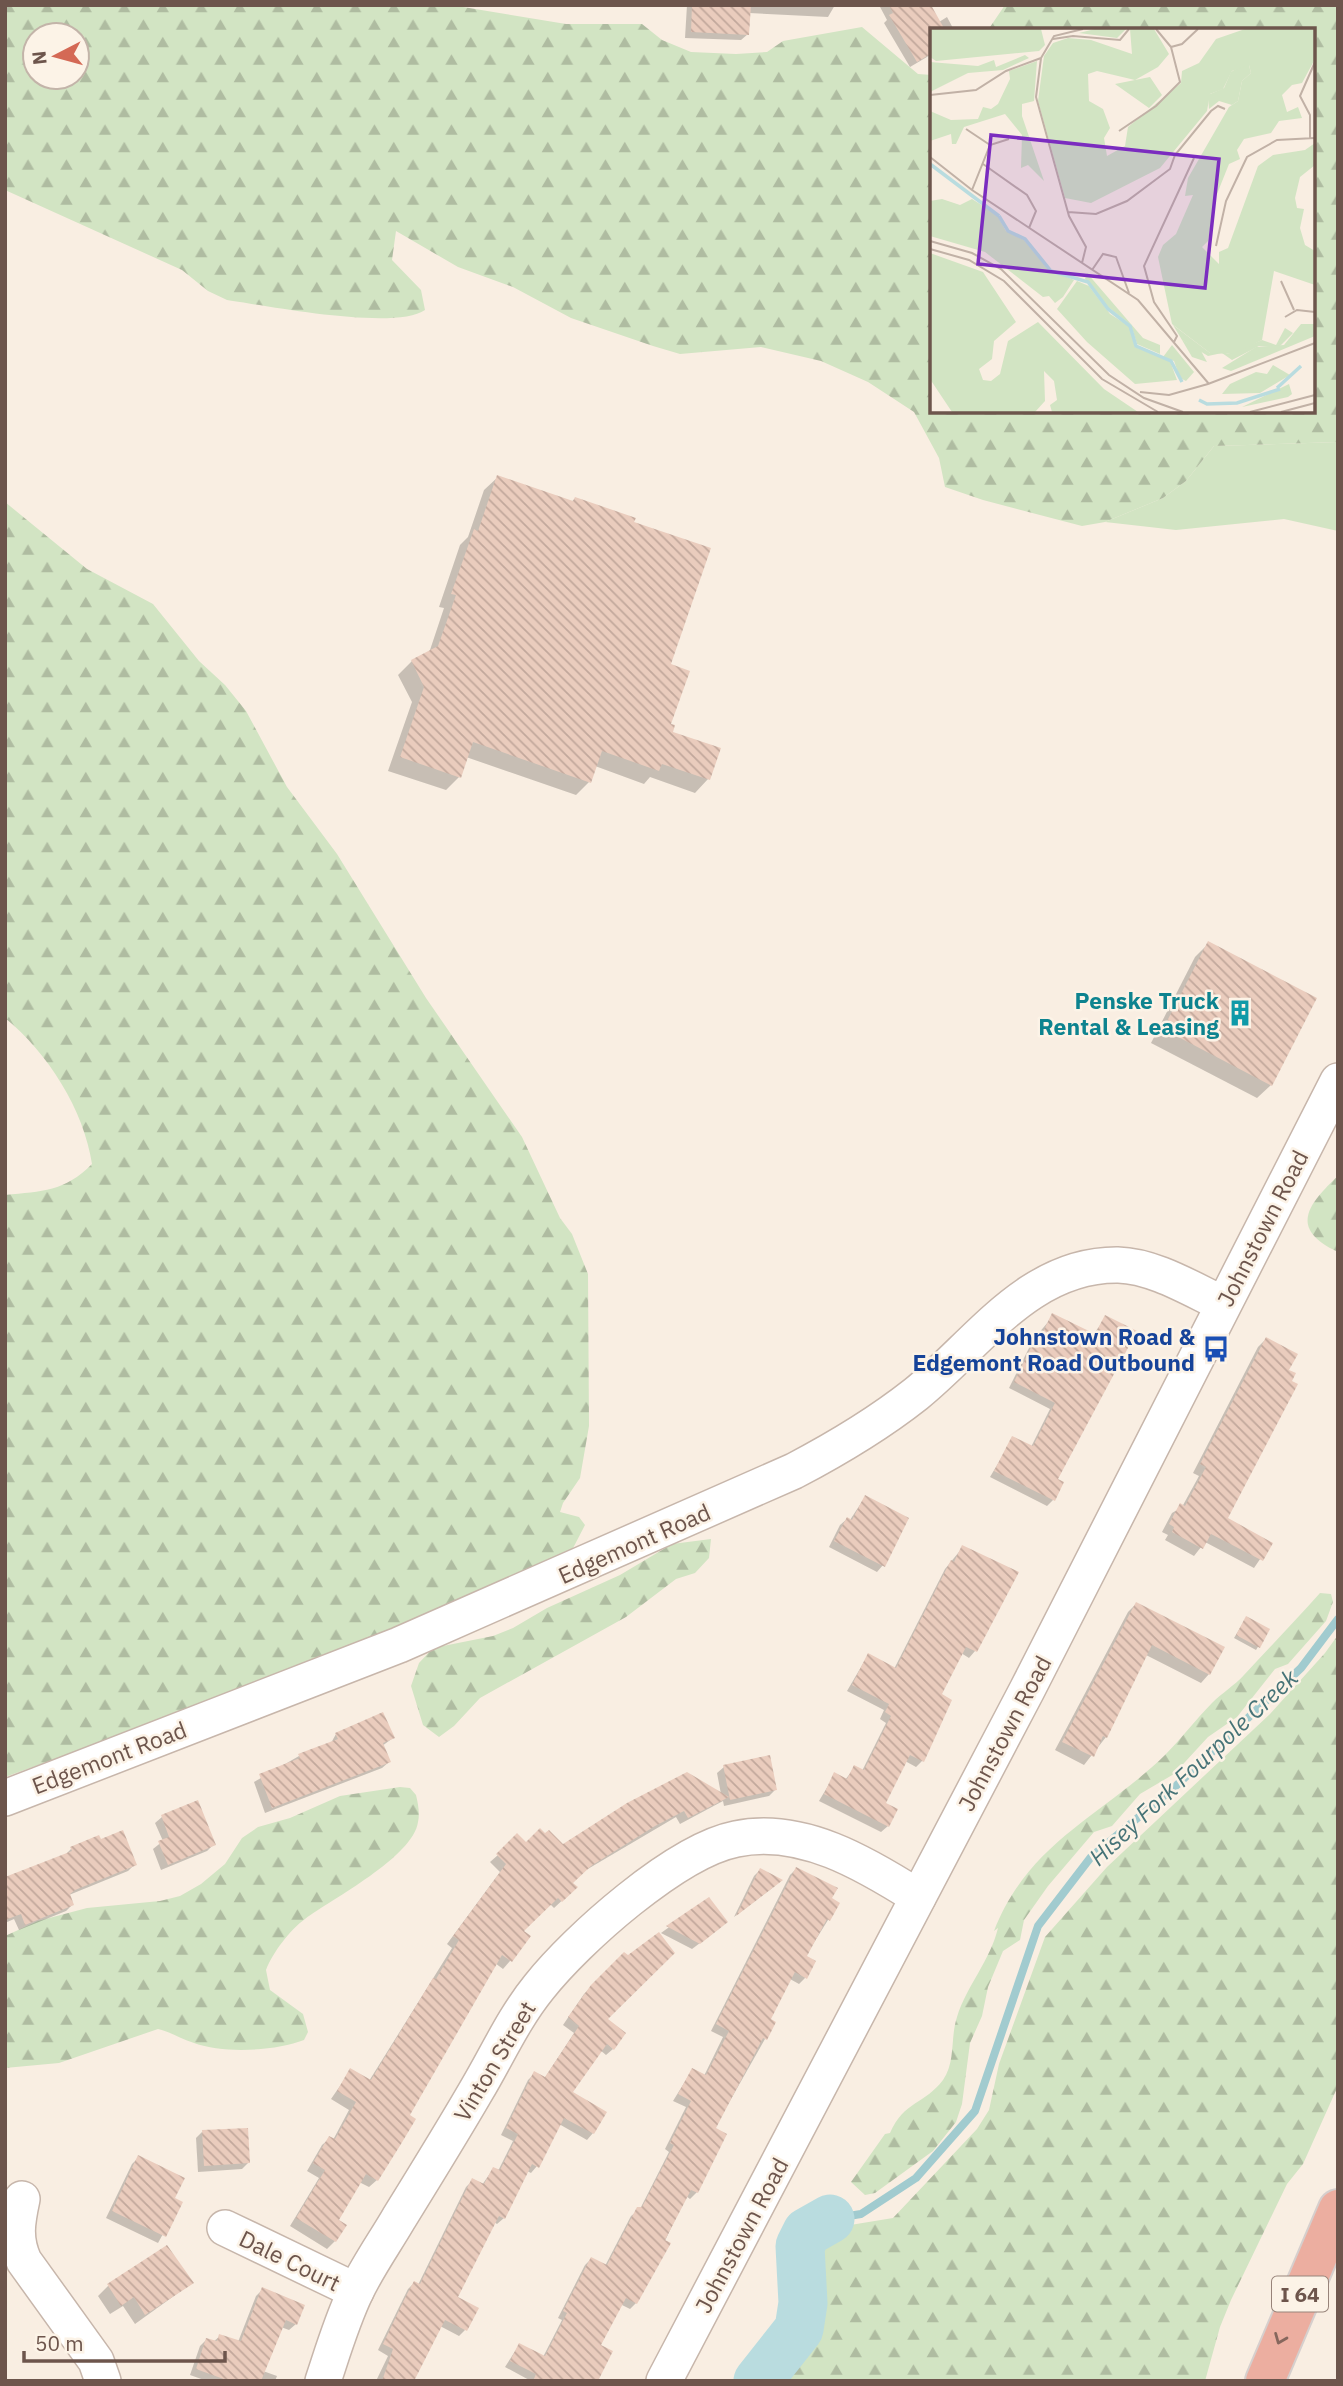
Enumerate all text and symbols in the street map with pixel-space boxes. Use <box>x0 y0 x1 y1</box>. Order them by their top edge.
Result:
north arrow <box>21 21 91 91</box>
inset map <box>930 28 1315 413</box>
text: N <box>26 50 52 66</box>
place label: Penske Truck Rental & Leasing <box>1038 985 1220 1041</box>
building icon: Penske Truck Rental & Leasing <box>1225 998 1255 1028</box>
street label: Johnstown Road <box>1210 1145 1314 1311</box>
place label: Johnstown Road & Edgemont Road Outbound <box>912 1321 1195 1377</box>
bus stop icon: Johnstown Road & Edgemont Road Outbound <box>1201 1334 1231 1364</box>
street label: Edgemont Road <box>553 1496 715 1590</box>
street label: Johnstown Road <box>950 1650 1058 1816</box>
water label: Hisey Fork Fourpole Creek <box>1082 1661 1305 1872</box>
street label: Edgemont Road <box>27 1714 191 1800</box>
street label: Vinton Street <box>446 1995 542 2127</box>
street label: Johnstown Road <box>687 2152 795 2318</box>
street label: Dale Court <box>235 2223 345 2297</box>
road number: I 64 <box>1272 2276 1328 2312</box>
scale bar <box>24 2320 226 2364</box>
text: 50 m <box>35 2329 84 2357</box>
one-way arrow <box>1275 2332 1289 2344</box>

